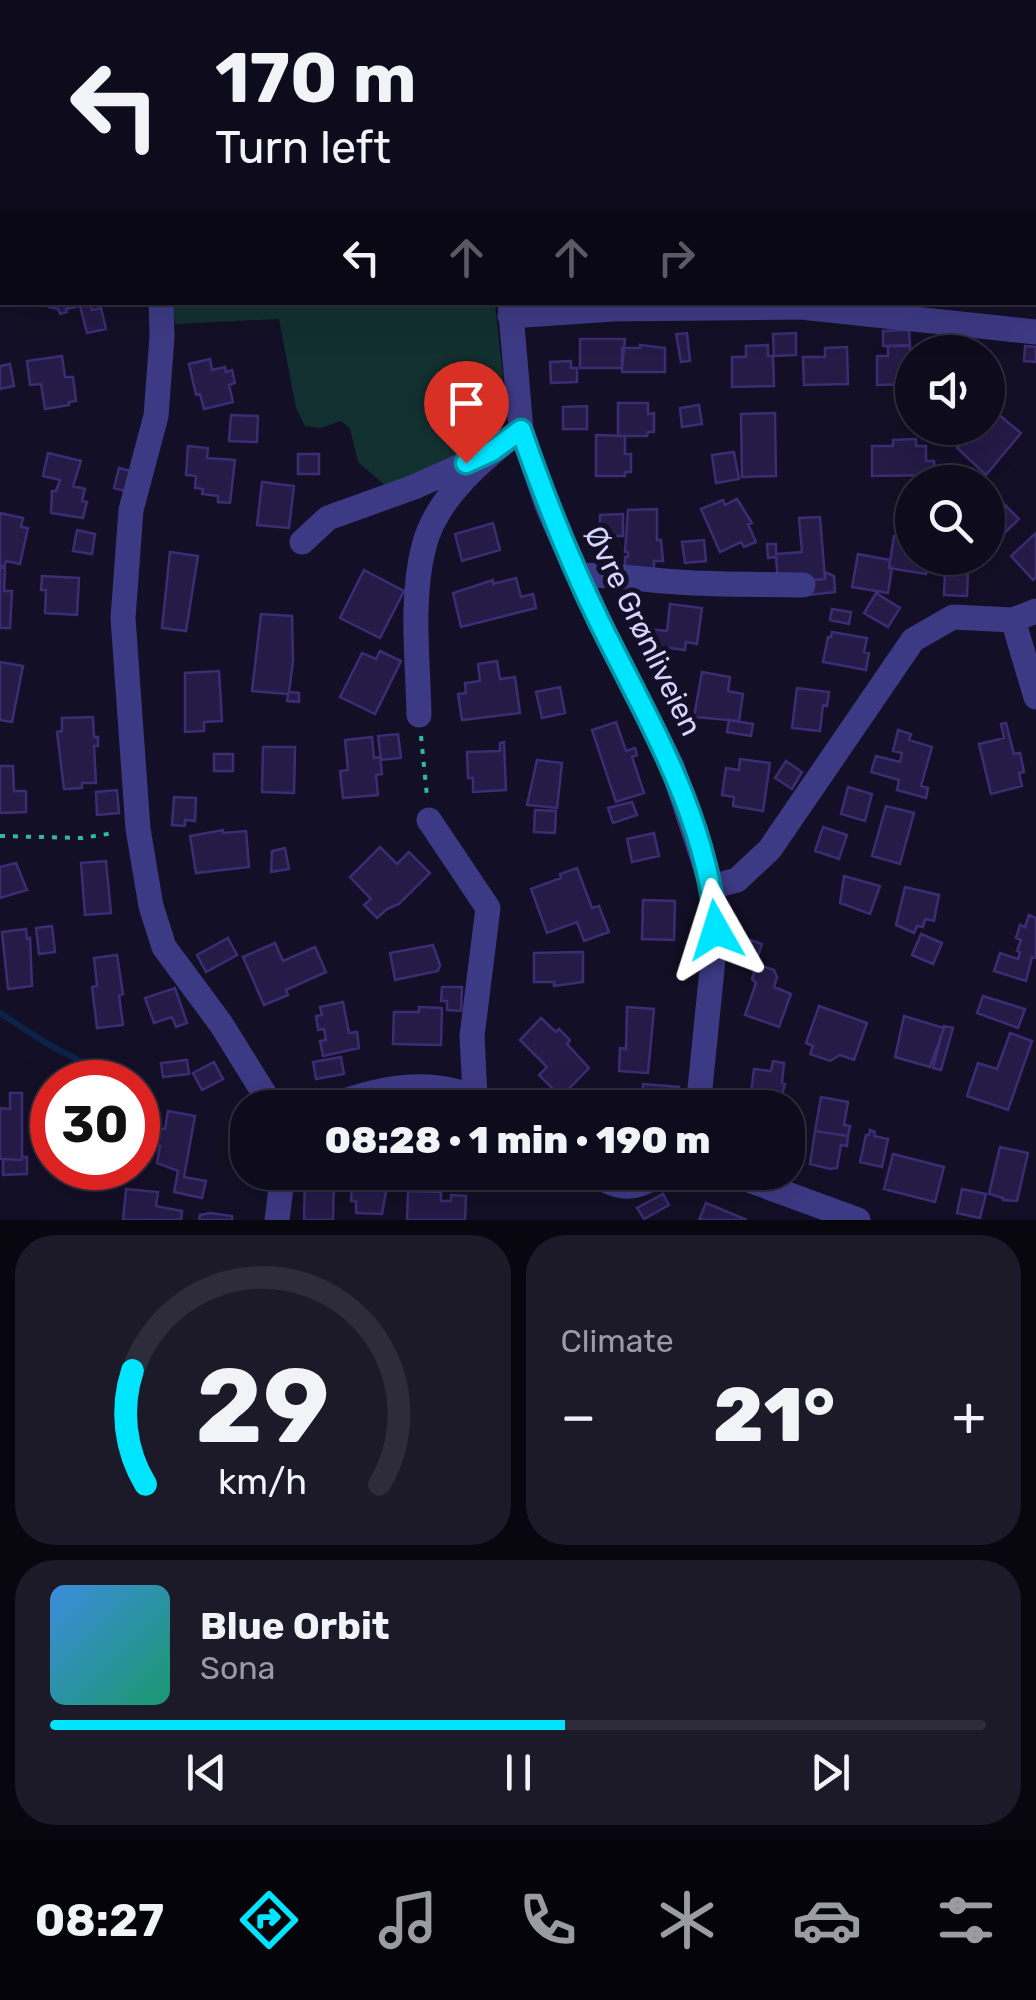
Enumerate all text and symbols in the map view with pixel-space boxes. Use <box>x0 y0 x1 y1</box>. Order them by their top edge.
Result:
text: 170 m <box>215 37 417 120</box>
icon: left <box>50 40 180 170</box>
text: Turn left <box>215 121 391 174</box>
icon: left <box>334 230 389 285</box>
icon: ahead <box>439 230 494 285</box>
icon: ahead <box>544 230 599 285</box>
icon: right <box>649 230 704 285</box>
map controls <box>895 335 1005 575</box>
button: sound <box>895 335 1005 445</box>
pin <box>424 361 509 464</box>
icon: arrive <box>439 376 494 431</box>
button: search <box>895 465 1005 575</box>
street label: Øvre Grønliveien <box>577 520 709 742</box>
position arrow <box>664 878 768 982</box>
speed limit sign: 30 <box>30 1060 160 1190</box>
text: 08:28 · 1 min · 190 m <box>324 1117 711 1163</box>
text: Climate <box>561 1322 674 1360</box>
text: 29 <box>196 1345 330 1468</box>
text: 21° <box>713 1371 835 1460</box>
text: − <box>561 1384 596 1449</box>
text: + <box>952 1384 986 1449</box>
text: km/h <box>218 1461 307 1503</box>
text: Blue Orbit <box>200 1603 390 1649</box>
text: Sona <box>200 1649 275 1687</box>
icon: previous <box>179 1745 234 1800</box>
icon: pause <box>491 1745 546 1800</box>
icon: next <box>803 1745 858 1800</box>
icon: directions <box>234 1885 304 1955</box>
icon: music <box>373 1885 443 1955</box>
icon: phone <box>513 1885 583 1955</box>
icon: climate <box>652 1885 722 1955</box>
icon: car <box>792 1885 862 1955</box>
icon: filters <box>931 1885 1001 1955</box>
text: 08:27 <box>35 1894 164 1947</box>

